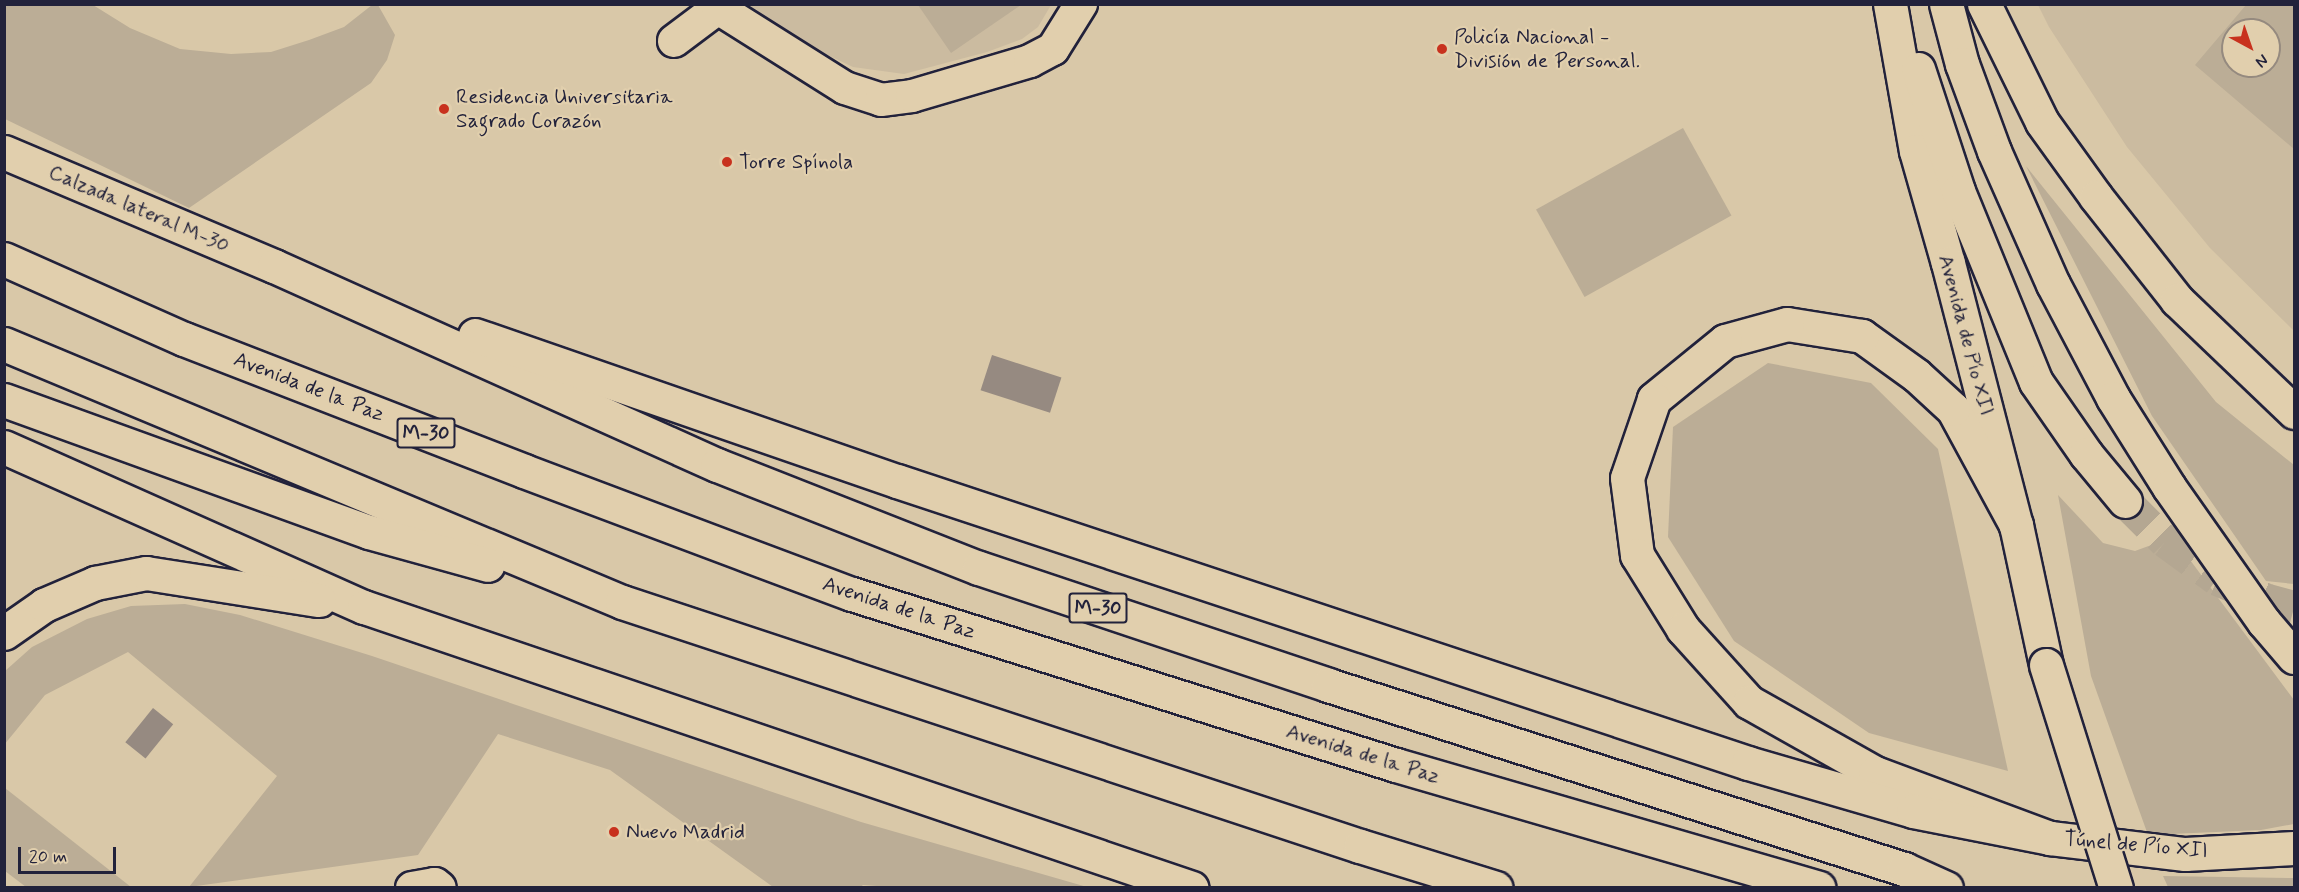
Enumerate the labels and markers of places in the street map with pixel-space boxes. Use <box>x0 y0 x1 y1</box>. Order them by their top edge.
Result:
place label: Policía Nacional - División de Personal. <box>1454 24 1632 74</box>
marker: Policía Nacional - División de Personal. <box>1435 42 1449 56</box>
place label: Residencia Universitaria Sagrado Corazón <box>456 84 672 134</box>
marker: Residencia Universitaria Sagrado Corazón <box>437 102 451 116</box>
place label: Torre Spínola <box>739 149 853 175</box>
marker: Torre Spínola <box>720 155 734 169</box>
place label: Nuevo Madrid <box>626 819 747 845</box>
marker: Nuevo Madrid <box>607 825 621 839</box>

